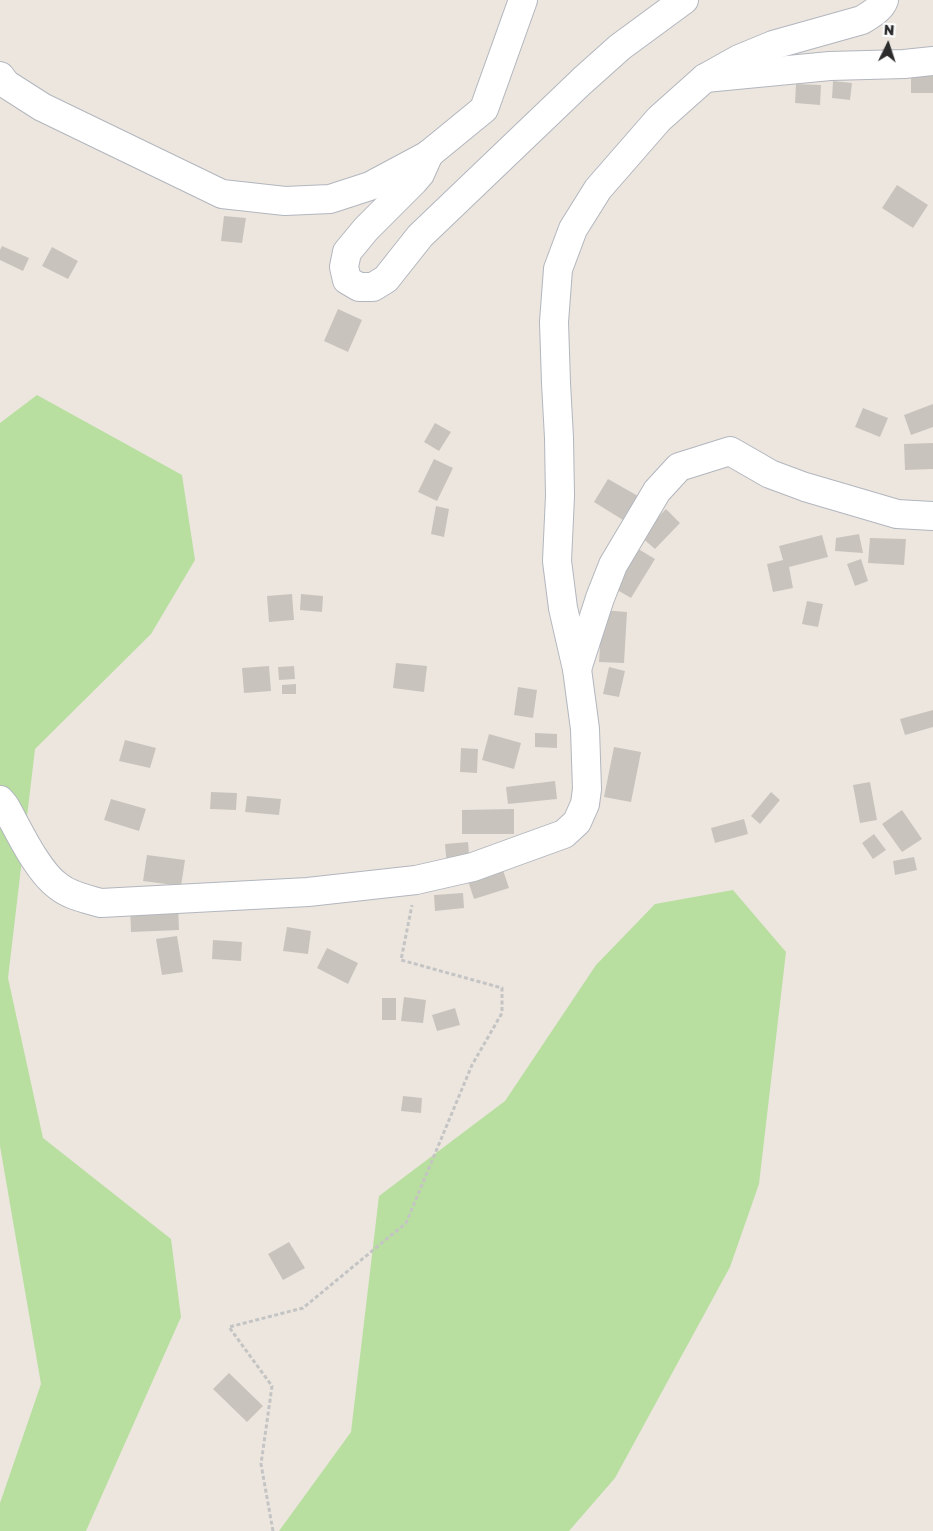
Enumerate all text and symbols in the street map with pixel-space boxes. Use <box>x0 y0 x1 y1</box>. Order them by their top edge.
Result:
north arrow <box>863 20 913 70</box>
text: N <box>883 21 895 38</box>

